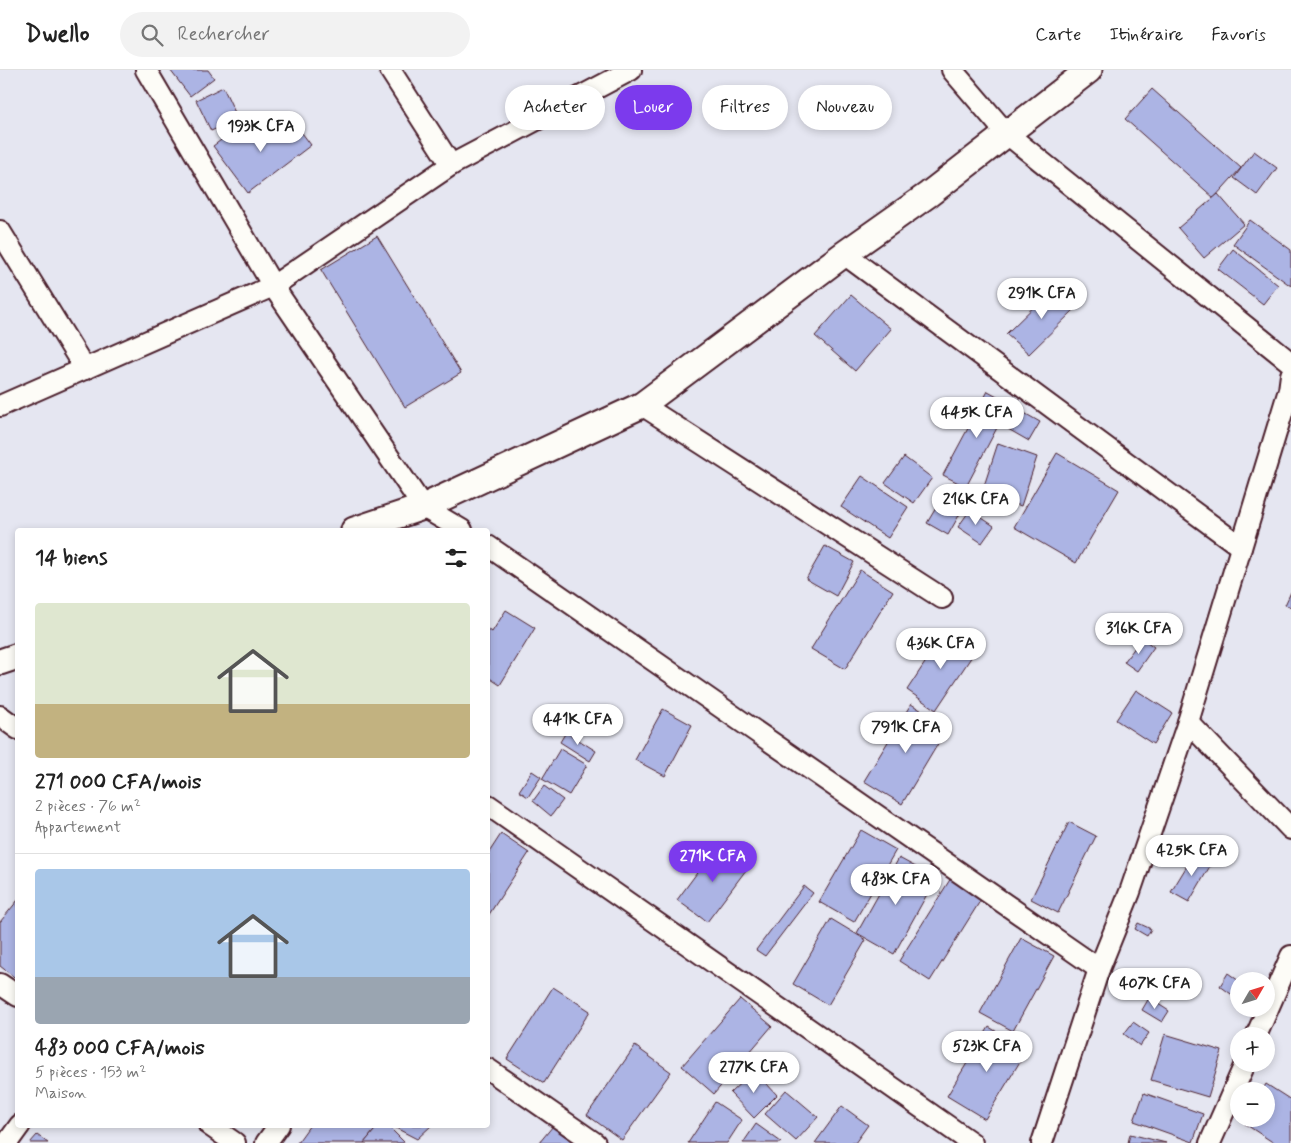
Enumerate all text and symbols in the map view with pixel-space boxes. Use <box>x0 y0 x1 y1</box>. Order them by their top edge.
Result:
search box <box>120 12 470 57</box>
text: Dwello <box>25 19 90 50</box>
icon: search <box>138 21 166 49</box>
text: Rechercher <box>178 22 270 47</box>
text: Carte <box>1035 23 1081 47</box>
text: Itinéraire <box>1109 23 1183 47</box>
text: Favoris <box>1211 23 1266 47</box>
chip: Acheter <box>505 85 605 130</box>
chip: Louer <box>615 85 692 130</box>
chip: Filtres <box>702 85 788 130</box>
chip: Nouveau <box>798 85 892 130</box>
pin: 193K CFA <box>209 111 313 153</box>
text: 193K CFA <box>227 116 295 137</box>
pin: 291K CFA <box>990 278 1094 320</box>
text: 291K CFA <box>1008 283 1076 304</box>
pin: 445K CFA <box>925 396 1029 439</box>
text: 445K CFA <box>941 402 1013 423</box>
pin: 216K CFA <box>924 484 1028 526</box>
text: 216K CFA <box>943 489 1009 510</box>
text: 14 biens <box>35 544 107 572</box>
icon: filters <box>442 544 470 572</box>
pin: 316K CFA <box>1087 612 1191 655</box>
text: 316K CFA <box>1106 618 1172 639</box>
pin: 436K CFA <box>889 628 993 670</box>
text: 436K CFA <box>907 633 975 654</box>
icon: home <box>208 636 298 726</box>
pin: 441K CFA <box>526 704 630 746</box>
text: 441K CFA <box>543 709 613 730</box>
pin: 791K CFA <box>854 712 958 754</box>
text: 791K CFA <box>871 717 941 738</box>
text: 271 000 CFA/mois <box>35 768 201 796</box>
text: 2 pièces · 76 m² <box>35 796 141 817</box>
text: Appartement <box>35 817 121 838</box>
pin: 425K CFA <box>1140 834 1244 877</box>
pin: 271K CFA <box>661 840 765 883</box>
text: 425K CFA <box>1157 840 1227 861</box>
text: 271K CFA <box>680 846 746 867</box>
pin: 483K CFA <box>844 864 948 906</box>
text: 483K CFA <box>862 869 930 890</box>
icon: home <box>208 901 298 991</box>
pin: 407K CFA <box>1103 968 1207 1010</box>
north arrow <box>1230 972 1275 1018</box>
map controls <box>1230 972 1275 1127</box>
text: 407K CFA <box>1119 973 1191 994</box>
button: + <box>1230 1027 1275 1072</box>
pin: 523K CFA <box>935 1030 1039 1073</box>
text: 483 000 CFA/mois <box>35 1034 205 1062</box>
text: 523K CFA <box>953 1036 1021 1057</box>
pin: 277K CFA <box>702 1052 806 1094</box>
text: 277K CFA <box>719 1057 789 1078</box>
text: 5 pièces · 153 m² <box>35 1062 146 1083</box>
button: − <box>1230 1082 1275 1127</box>
text: Maison <box>35 1083 87 1104</box>

